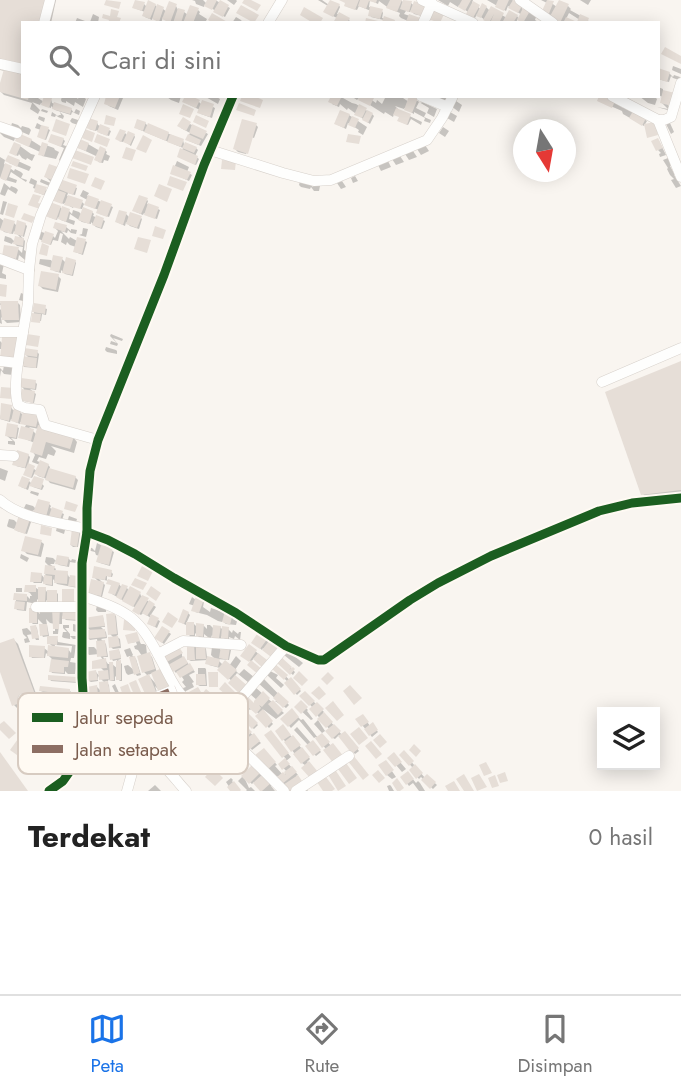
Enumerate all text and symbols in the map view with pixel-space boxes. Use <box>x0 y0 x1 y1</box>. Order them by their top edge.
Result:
search box <box>21 21 660 98</box>
icon: search <box>45 41 83 79</box>
text: Cari di sini <box>101 41 222 79</box>
north arrow <box>513 119 576 182</box>
legend <box>18 693 248 774</box>
text: Jalur sepeda <box>72 704 173 731</box>
map controls <box>597 707 660 770</box>
button: layers <box>597 707 660 770</box>
text: Jalan setapak <box>72 736 178 763</box>
text: Terdekat <box>28 815 150 858</box>
text: 0 hasil <box>589 820 653 854</box>
tab: Peta <box>88 1010 126 1079</box>
tab: Rute <box>303 1010 341 1079</box>
tab: Disimpan <box>517 1010 593 1079</box>

